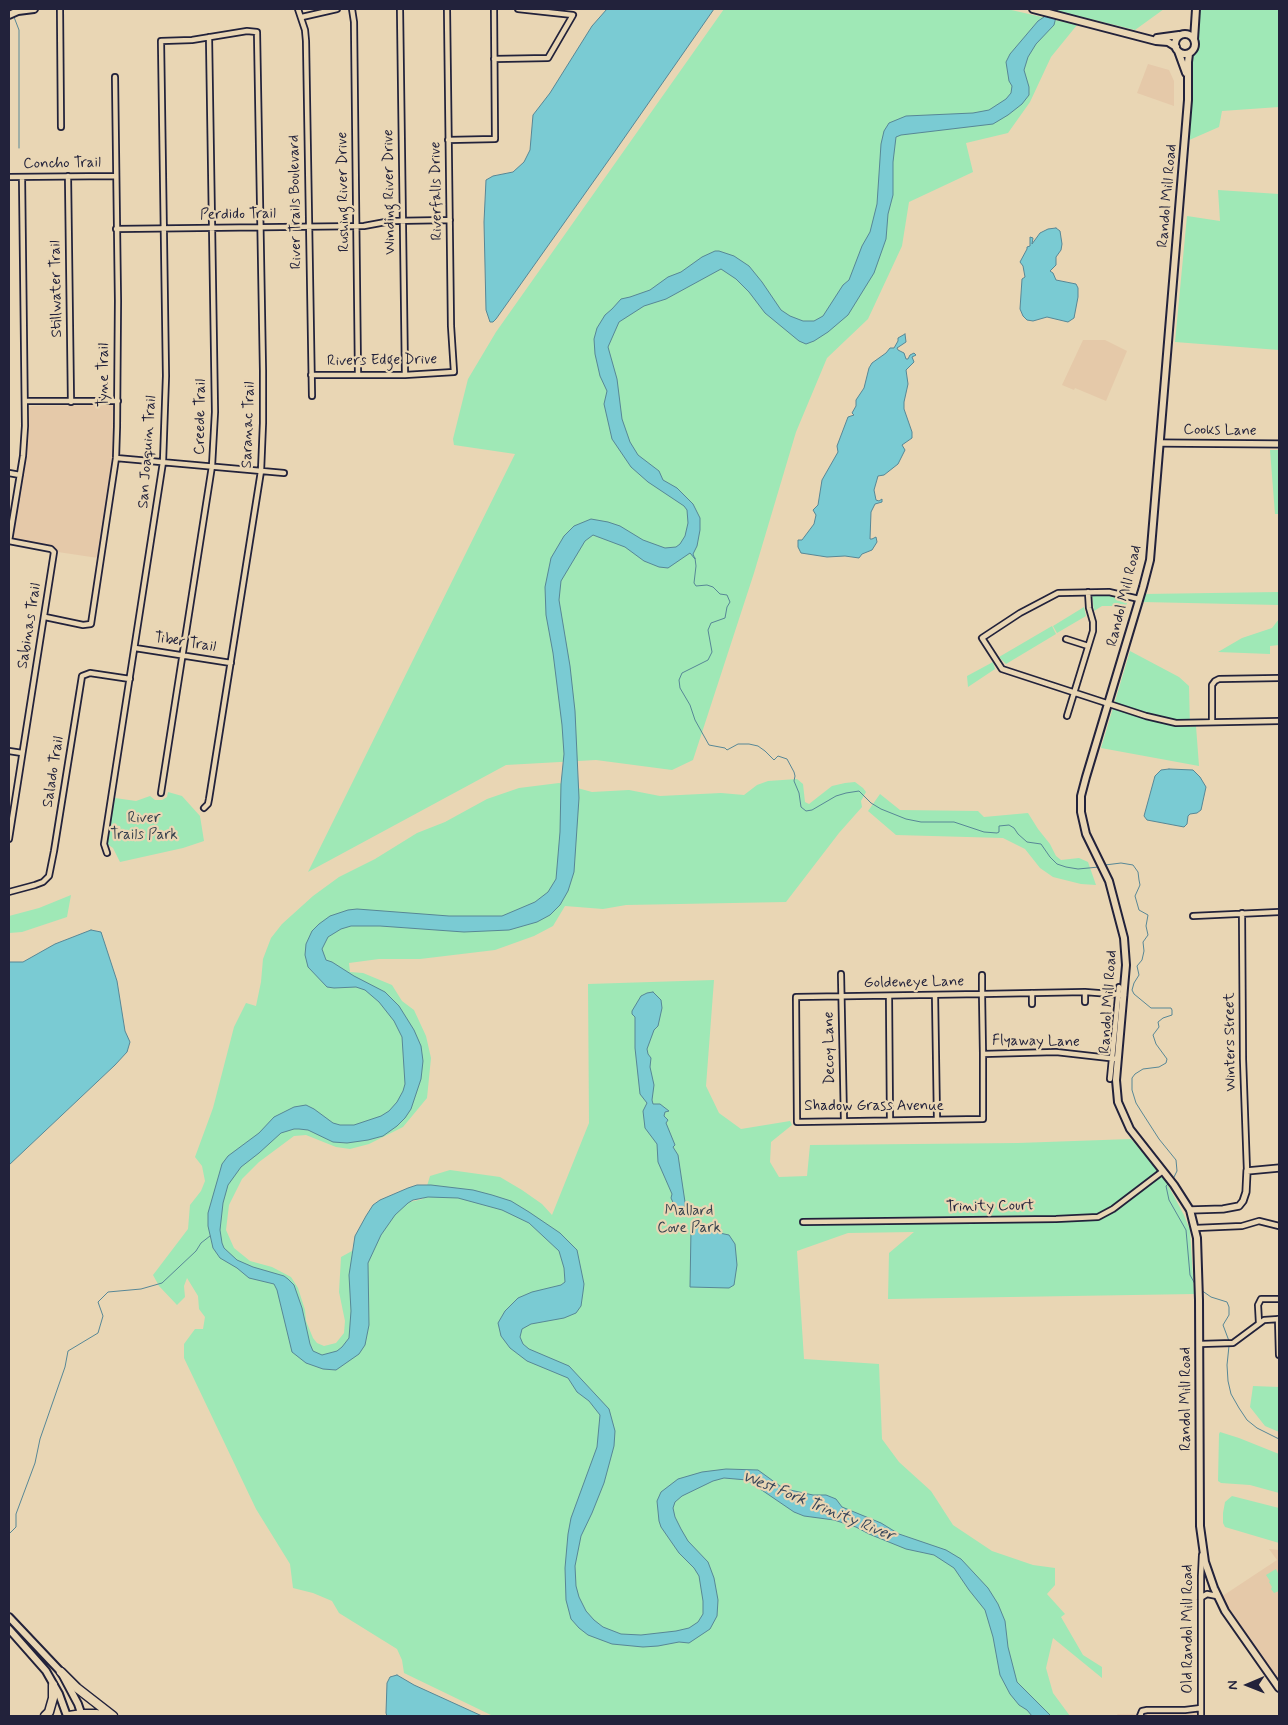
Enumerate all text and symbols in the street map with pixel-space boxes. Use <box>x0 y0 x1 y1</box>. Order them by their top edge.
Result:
street label: Winding River Drive <box>380 129 400 255</box>
street label: Rushing River Drive <box>334 132 354 252</box>
street label: River Trails Boulevard <box>286 135 306 269</box>
street label: Riverfalls Drive <box>427 141 447 241</box>
street label: Randol Mill Road <box>1155 143 1181 249</box>
street label: Concho Trail <box>23 154 101 174</box>
street label: Perdido Trail <box>200 205 276 225</box>
street label: Stillwater Trail <box>47 240 67 338</box>
street label: Tyne Trail <box>96 343 114 407</box>
street label: Rivers Edge Drive <box>327 351 437 371</box>
street label: Creede Trail <box>191 379 211 455</box>
street label: Saranac Trail <box>238 381 260 469</box>
street label: San Joaquin Trail <box>135 395 161 509</box>
street label: Cooks Lane <box>1183 421 1257 441</box>
street label: Randol Mill Road <box>1104 543 1146 649</box>
street label: Sabinas Trail <box>14 582 46 670</box>
street label: Tiber Trail <box>153 629 217 657</box>
street label: Salado Trail <box>39 735 69 809</box>
park label: River Trails Park <box>110 810 178 845</box>
street label: Randol Mill Road <box>1096 950 1122 1054</box>
street label: Goldeneye Lane <box>864 973 964 993</box>
street label: Winters Street <box>1221 992 1241 1092</box>
street label: Decoy Lane <box>820 1011 840 1085</box>
street label: Flyaway Lane <box>992 1032 1080 1052</box>
street label: Shadow Grass Avenue <box>804 1098 944 1116</box>
street label: Trinity Court <box>946 1197 1034 1217</box>
park label: Mallard Cove Park <box>657 1203 721 1238</box>
street label: Randol Mill Road <box>1178 1347 1196 1451</box>
water label: West Fork Trinity River <box>739 1468 897 1546</box>
street label: Old Randol Mill Road <box>1180 1564 1198 1694</box>
north arrow <box>1223 1660 1273 1710</box>
text: N <box>1224 1680 1242 1690</box>

